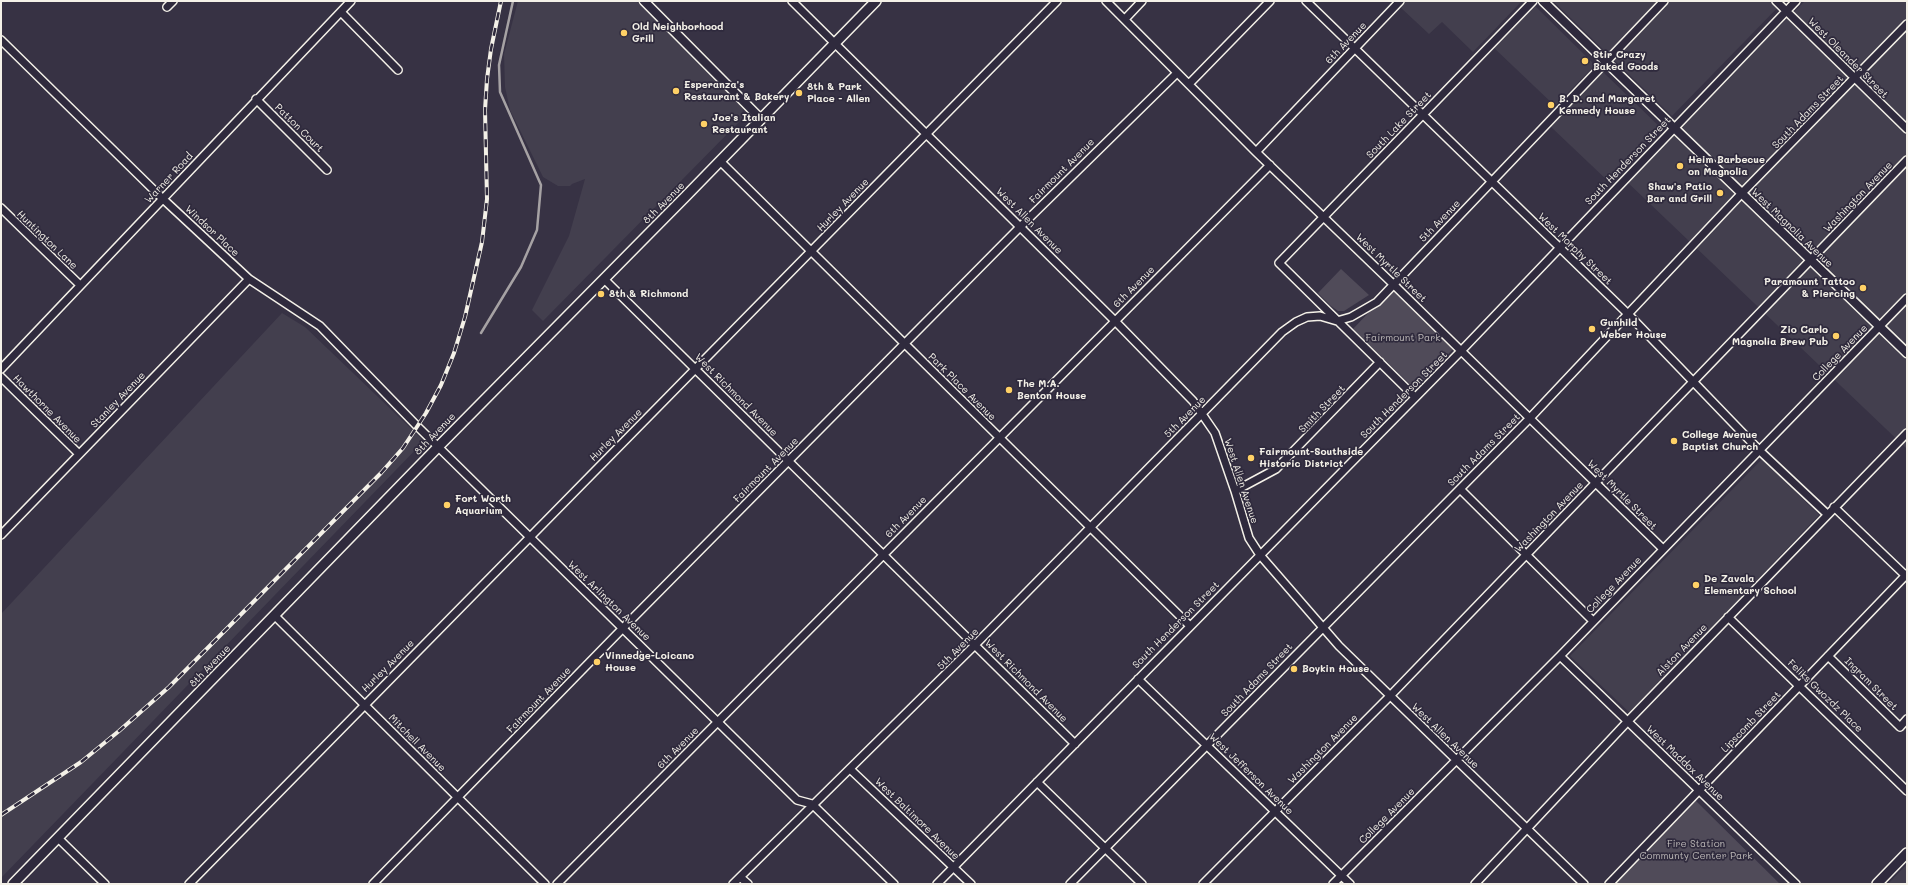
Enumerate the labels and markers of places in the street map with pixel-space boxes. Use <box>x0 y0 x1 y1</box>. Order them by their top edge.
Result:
place label: Old Neighborhood Grill <box>632 21 723 44</box>
marker: Old Neighborhood Grill <box>619 28 629 38</box>
place label: Stir Crazy Baked Goods <box>1593 49 1658 72</box>
marker: Stir Crazy Baked Goods <box>1580 56 1590 66</box>
place label: Esperanza's Restaurant & Bakery <box>684 79 789 102</box>
place label: 8th & Park Place - Allen <box>807 81 870 104</box>
marker: Esperanza's Restaurant & Bakery <box>671 86 681 96</box>
marker: 8th & Park Place - Allen <box>794 88 804 98</box>
place label: B. D. and Margaret Kennedy House <box>1559 93 1655 116</box>
marker: B. D. and Margaret Kennedy House <box>1546 100 1556 110</box>
place label: Joe's Italian Restaurant <box>712 112 776 136</box>
marker: Joe's Italian Restaurant <box>699 119 709 129</box>
place label: Heim Barbecue on Magnolia <box>1688 154 1765 178</box>
marker: Heim Barbecue on Magnolia <box>1675 161 1685 171</box>
place label: Shaw's Patio Bar and Grill <box>1647 181 1712 204</box>
marker: Shaw's Patio Bar and Grill <box>1715 188 1725 198</box>
place label: Paramount Tattoo & Piercing <box>1764 276 1855 300</box>
marker: Paramount Tattoo & Piercing <box>1858 283 1868 293</box>
place label: 8th & Richmond <box>609 288 688 300</box>
marker: 8th & Richmond <box>596 289 606 299</box>
place label: Gunhild Weber House <box>1600 317 1666 340</box>
marker: Gunhild Weber House <box>1587 324 1597 334</box>
place label: Zio Carlo Magnolia Brew Pub <box>1732 324 1828 348</box>
marker: Zio Carlo Magnolia Brew Pub <box>1831 331 1841 341</box>
place label: The M.A. Benton House <box>1017 378 1086 402</box>
marker: The M.A. Benton House <box>1004 385 1014 395</box>
place label: College Avenue Baptist Church <box>1682 429 1758 452</box>
marker: College Avenue Baptist Church <box>1669 436 1679 446</box>
place label: Fairmount-Southside Historic District <box>1259 446 1363 470</box>
marker: Fairmount-Southside Historic District <box>1246 453 1256 463</box>
place label: Fort Worth Aquarium <box>455 493 511 516</box>
marker: Fort Worth Aquarium <box>442 500 452 510</box>
place label: De Zavala Elementary School <box>1704 573 1796 596</box>
marker: De Zavala Elementary School <box>1691 580 1701 590</box>
place label: Vinnedge-Loicano House <box>605 650 694 674</box>
marker: Vinnedge-Loicano House <box>592 657 602 667</box>
place label: Boykin House <box>1302 663 1369 675</box>
marker: Boykin House <box>1289 664 1299 674</box>

